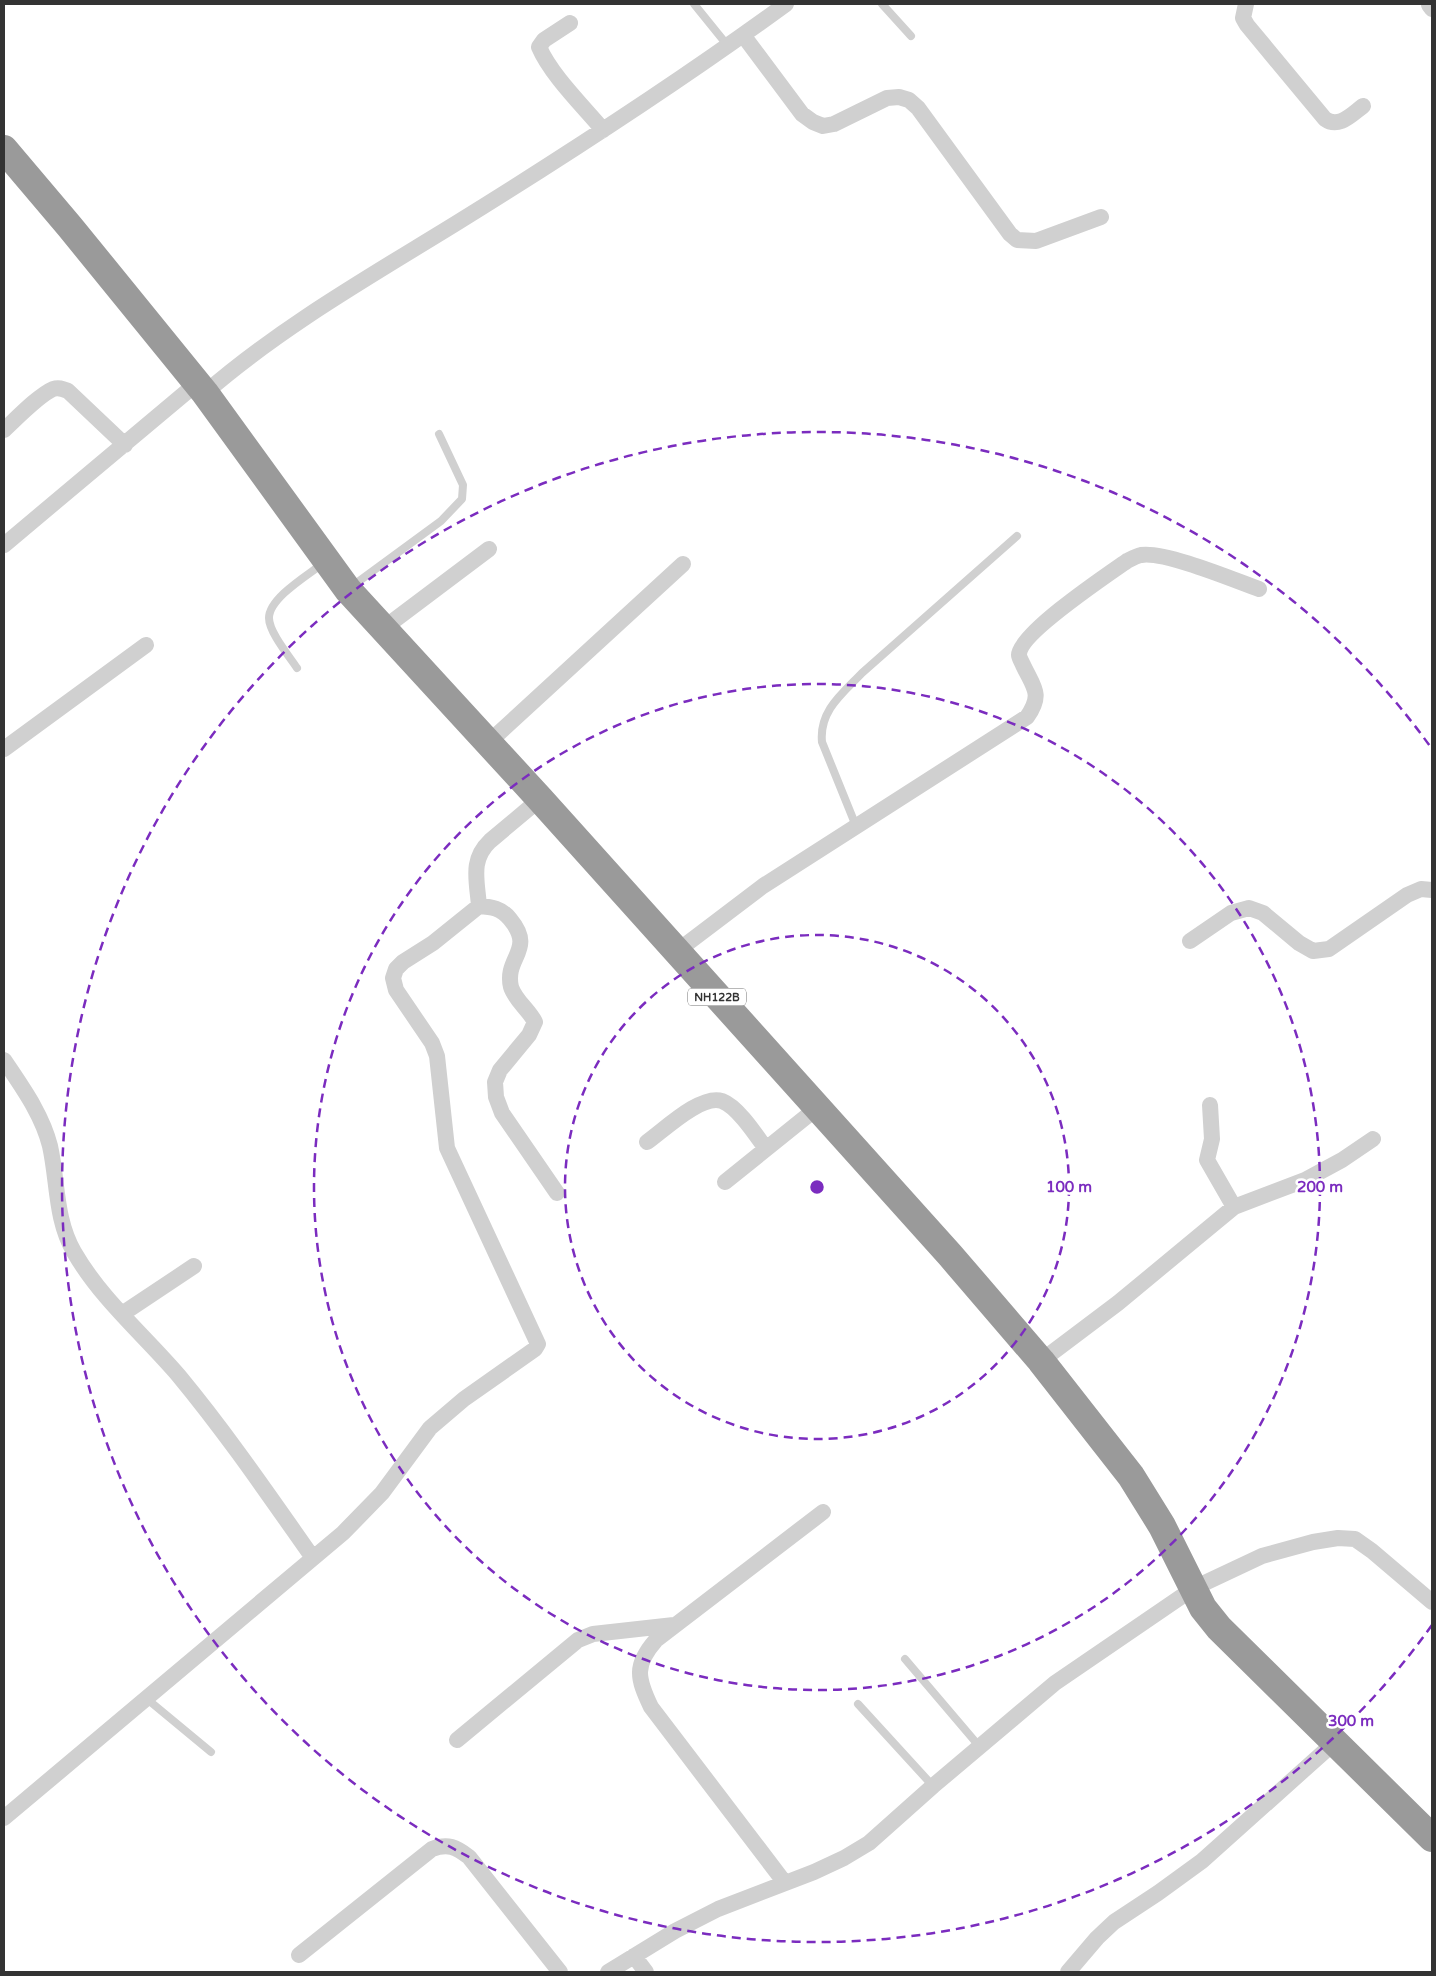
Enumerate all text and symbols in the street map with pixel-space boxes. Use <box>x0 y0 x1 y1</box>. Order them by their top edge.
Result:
road number: NH122B <box>688 989 746 1006</box>
centre of rings <box>808 1178 826 1196</box>
text: 100 m <box>1046 1178 1092 1196</box>
text: 200 m <box>1297 1178 1343 1196</box>
text: 300 m <box>1328 1712 1374 1730</box>

